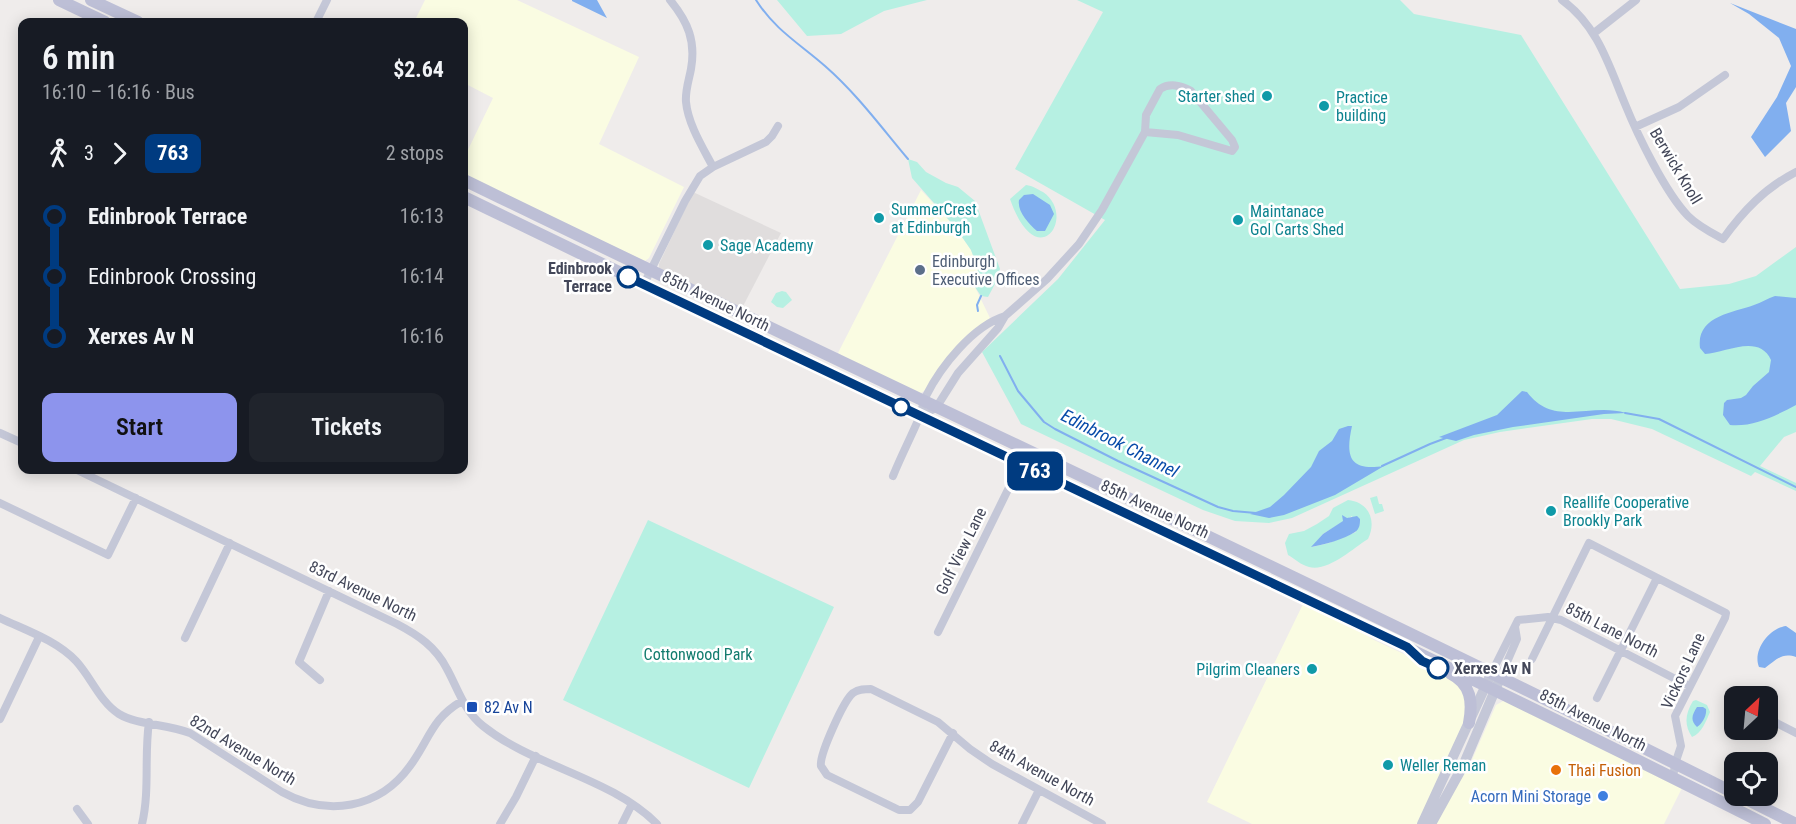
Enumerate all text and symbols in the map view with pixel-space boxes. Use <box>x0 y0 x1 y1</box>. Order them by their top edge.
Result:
text: 6 min <box>42 38 115 77</box>
text: $2.64 <box>393 57 444 82</box>
text: 16:10 – 16:16 · Bus <box>42 80 195 104</box>
place label: Starter shed <box>1178 87 1255 106</box>
place label: Practice building <box>1336 88 1388 125</box>
marker: Starter shed <box>1260 89 1274 103</box>
marker: Practice building <box>1317 99 1331 113</box>
street label: Berwick Knoll <box>1646 125 1706 207</box>
icon: walk <box>42 137 75 170</box>
icon: forward <box>103 137 136 170</box>
text: 3 <box>84 141 94 165</box>
text: 763 <box>157 141 189 165</box>
text: 2 stops <box>386 141 444 165</box>
place label: SummerCrest at Edinburgh <box>891 200 977 237</box>
place label: Maintanace Gol Carts Shed <box>1250 202 1344 239</box>
text: Edinbrook Terrace <box>88 204 247 229</box>
text: 16:13 <box>400 204 444 228</box>
marker: SummerCrest at Edinburgh <box>872 211 886 225</box>
marker: Maintanace Gol Carts Shed <box>1231 213 1245 227</box>
place label: Sage Academy <box>720 236 814 255</box>
marker: Sage Academy <box>701 238 715 252</box>
place label: Edinburgh Executive Offices <box>932 252 1039 289</box>
place label: Edinbrook Terrace <box>548 259 612 296</box>
marker: Edinburgh Executive Offices <box>913 263 927 277</box>
text: Edinbrook Crossing <box>88 264 256 289</box>
text: 16:14 <box>400 264 444 288</box>
marker: Edinbrook Terrace <box>617 266 639 288</box>
street label: 85th Avenue North <box>659 267 773 335</box>
text: Xerxes Av N <box>88 324 194 349</box>
text: 16:16 <box>400 324 444 348</box>
button: Start <box>42 393 237 462</box>
button: Tickets <box>249 393 444 462</box>
unlabelled marker <box>892 398 910 416</box>
water label: Edinbrook Channel <box>1058 404 1183 482</box>
line badge: 763 <box>1000 452 1070 490</box>
text: 763 <box>1019 459 1051 483</box>
street label: 85th Avenue North <box>1098 476 1212 542</box>
place label: Reallife Cooperative Brookly Park <box>1563 493 1689 530</box>
street label: Golf View Lane <box>932 504 990 598</box>
marker: Reallife Cooperative Brookly Park <box>1544 504 1558 518</box>
street label: 83rd Avenue North <box>306 557 420 625</box>
street label: 85th Lane North <box>1562 598 1662 662</box>
street label: Vickors Lane <box>1657 630 1709 712</box>
park label: Cottonwood Park <box>644 645 753 664</box>
marker: Xerxes Av N <box>1427 657 1449 679</box>
place label: Xerxes Av N <box>1454 659 1531 678</box>
place label: Pilgrim Cleaners <box>1196 660 1300 679</box>
marker: Pilgrim Cleaners <box>1305 662 1319 676</box>
street label: 85th Avenue North <box>1536 685 1650 755</box>
north arrow <box>1724 686 1778 740</box>
map controls <box>1724 686 1778 806</box>
place label: 82 Av N <box>484 698 533 717</box>
marker: 82 Av N <box>465 700 479 714</box>
street label: 82nd Avenue North <box>186 711 300 789</box>
street label: 84th Avenue North <box>986 736 1098 810</box>
button: locate <box>1724 752 1778 806</box>
place label: Weller Reman <box>1400 756 1486 775</box>
marker: Weller Reman <box>1381 758 1395 772</box>
place label: Thai Fusion <box>1568 761 1641 780</box>
marker: Thai Fusion <box>1549 763 1563 777</box>
place label: Acorn Mini Storage <box>1471 787 1591 806</box>
marker: Acorn Mini Storage <box>1596 789 1610 803</box>

